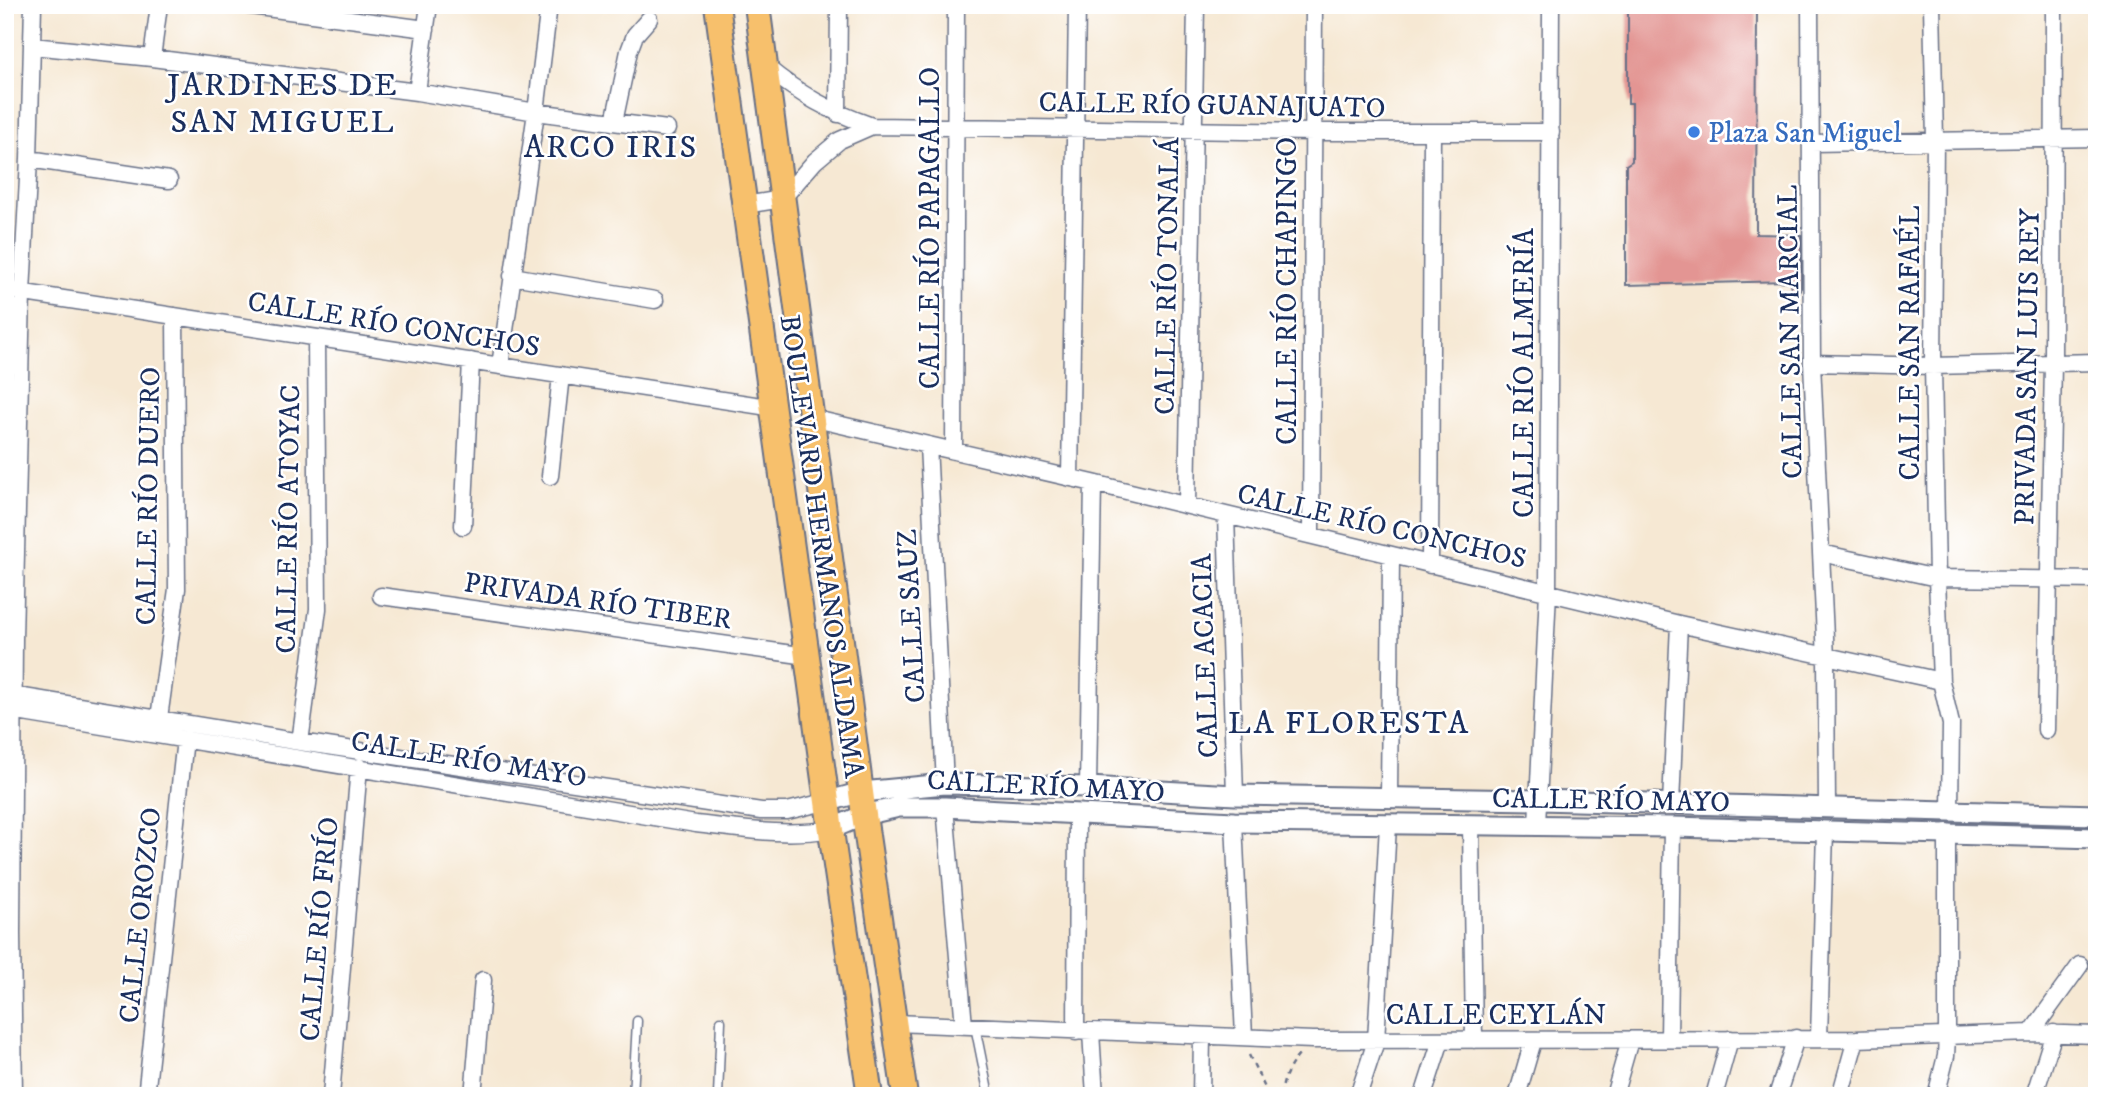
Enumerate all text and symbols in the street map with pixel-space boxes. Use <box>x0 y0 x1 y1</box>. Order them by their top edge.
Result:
district label: JARDINES DE SAN MIGUEL <box>164 66 399 143</box>
street label: CALLE RÍO PAPAGALLO <box>912 67 948 389</box>
street label: CALLE RÍO GUANAJUATO <box>1038 84 1386 126</box>
place label: Plaza San Miguel <box>1708 116 1902 151</box>
marker: Plaza San Miguel <box>1686 124 1702 140</box>
district label: ARCO IRIS <box>524 128 698 168</box>
street label: CALLE RÍO TONALÁ <box>1147 136 1187 415</box>
street label: CALLE RÍO CHAPINGO <box>1269 137 1305 445</box>
street label: CALLE SAN MARCIAL <box>1770 185 1811 479</box>
street label: CALLE SAN RAFAÉL <box>1893 206 1928 480</box>
street label: PRIVADA SAN LUIS REY <box>2007 208 2048 526</box>
street label: CALLE RÍO ALMERÍA <box>1506 227 1542 518</box>
street label: CALLE RÍO CONCHOS <box>245 283 543 365</box>
street label: BOULEVARD HERMANOS ALDAMA <box>772 312 872 781</box>
street label: CALLE RÍO DUERO <box>128 366 168 626</box>
street label: CALLE RÍO ATOYAC <box>268 384 308 654</box>
street label: CALLE RÍO CONCHOS <box>1234 475 1530 577</box>
street label: CALLE SAUZ <box>889 528 934 704</box>
street label: CALLE ACACIA <box>1184 552 1227 759</box>
street label: PRIVADA RÍO TIBER <box>462 564 734 638</box>
district label: LA FLORESTA <box>1228 704 1470 744</box>
street label: CALLE RÍO MAYO <box>348 723 589 795</box>
street label: CALLE RÍO MAYO <box>926 762 1166 810</box>
street label: CALLE RÍO MAYO <box>1492 780 1730 820</box>
street label: CALLE OROZCO <box>112 805 169 1025</box>
street label: CALLE RÍO FRÍO <box>291 815 347 1043</box>
street label: CALLE CEYLÁN <box>1386 997 1606 1033</box>

